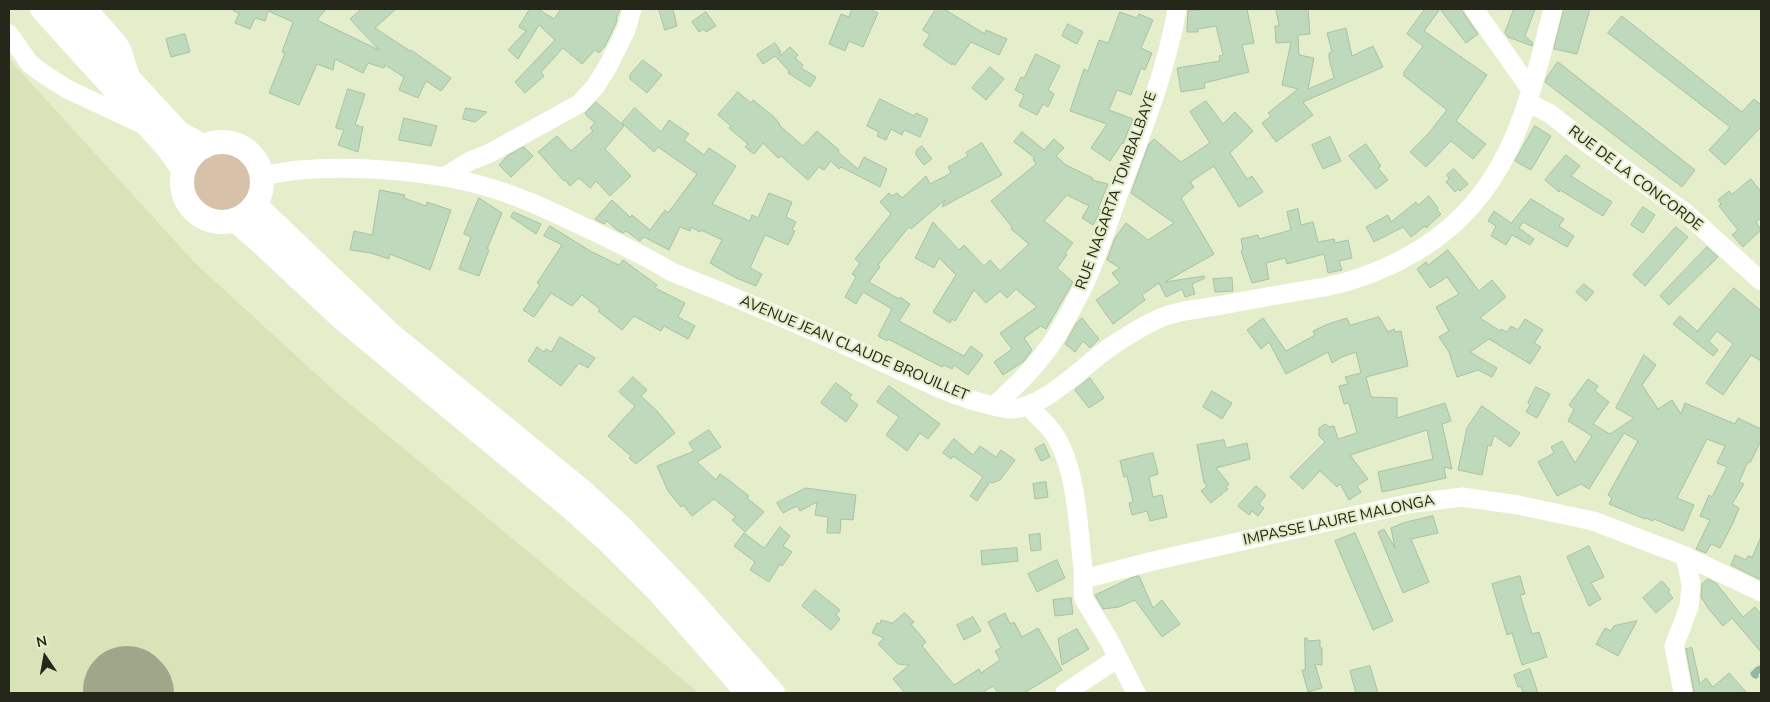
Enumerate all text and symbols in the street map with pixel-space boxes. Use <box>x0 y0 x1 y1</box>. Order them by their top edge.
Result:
street label: RUE NAGARTA TOMBALBAYE <box>1073 90 1161 292</box>
street label: RUE DE LA CONCORDE <box>1564 123 1706 235</box>
street label: AVENUE JEAN CLAUDE BROUILLET <box>737 293 971 405</box>
street label: IMPASSE LAURE MALONGA <box>1242 492 1436 550</box>
text: N <box>35 631 49 652</box>
north arrow <box>20 632 70 682</box>

